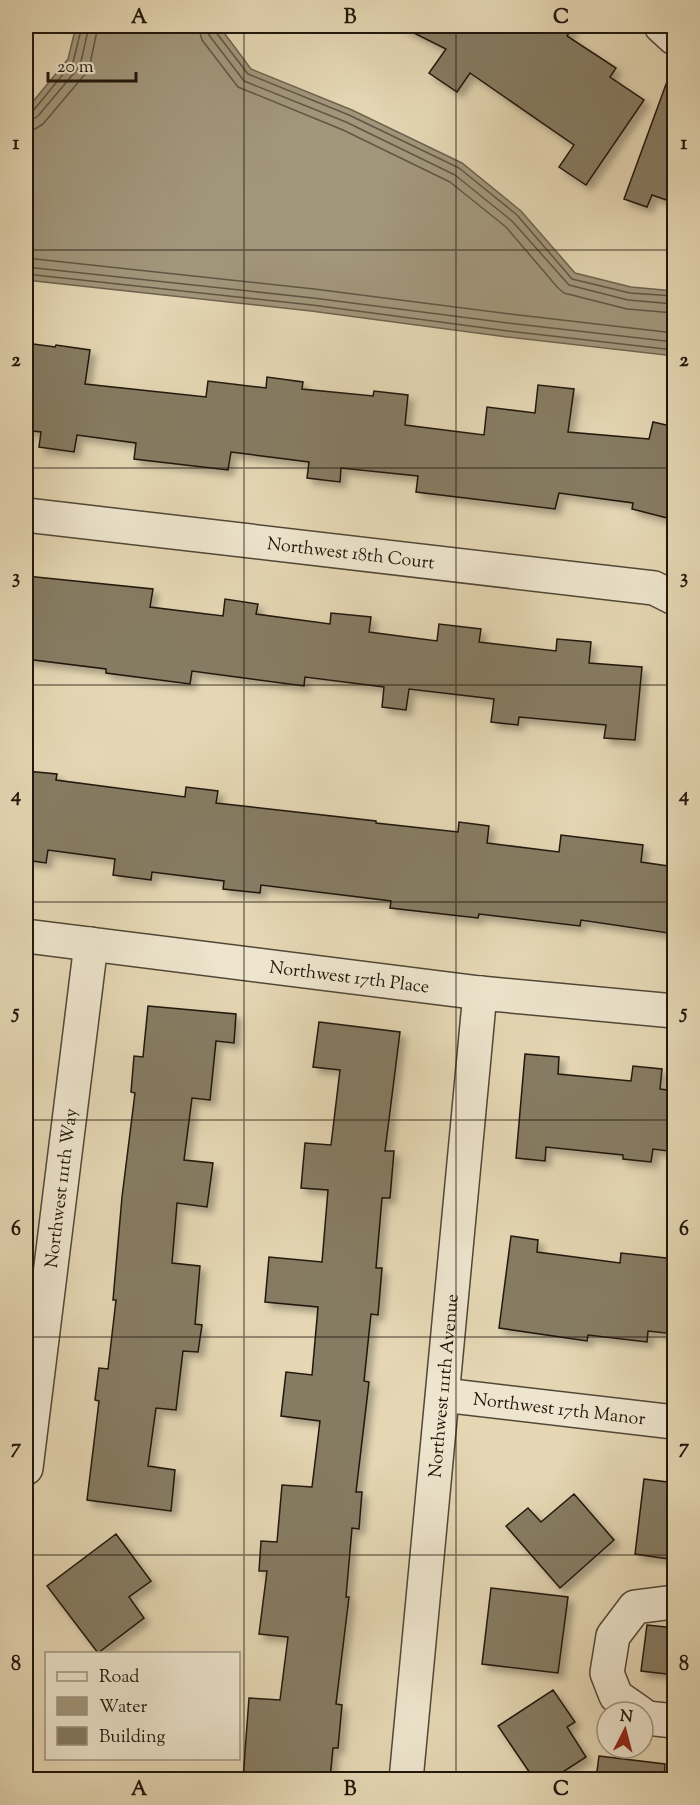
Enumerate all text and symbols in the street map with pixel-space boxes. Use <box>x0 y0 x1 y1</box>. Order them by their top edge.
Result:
text: A <box>131 4 148 33</box>
text: B <box>344 4 357 33</box>
text: C <box>553 4 569 33</box>
scale bar <box>48 45 136 83</box>
text: 20 m <box>57 55 94 81</box>
text: 1 <box>13 130 20 159</box>
text: 1 <box>681 130 688 159</box>
text: 2 <box>11 347 21 376</box>
text: 2 <box>679 347 689 376</box>
street label: Northwest 18th Court <box>265 532 436 577</box>
text: 3 <box>12 564 20 593</box>
text: 3 <box>680 564 688 593</box>
text: 4 <box>10 782 21 811</box>
text: 4 <box>678 782 689 811</box>
street label: Northwest 17th Place <box>268 956 431 1002</box>
text: 5 <box>11 999 20 1028</box>
text: 5 <box>679 999 688 1028</box>
street label: Northwest 111th Way <box>40 1107 85 1270</box>
text: 6 <box>11 1216 21 1245</box>
text: 6 <box>679 1216 689 1245</box>
street label: Northwest 111th Avenue <box>423 1293 467 1479</box>
street label: Northwest 17th Manor <box>471 1388 647 1434</box>
text: 7 <box>11 1434 22 1463</box>
text: 7 <box>679 1434 690 1463</box>
text: 8 <box>11 1651 21 1680</box>
text: 8 <box>679 1651 689 1680</box>
legend <box>45 1652 240 1760</box>
text: Road <box>99 1665 139 1691</box>
text: Water <box>99 1695 148 1721</box>
north arrow <box>595 1700 655 1760</box>
text: N <box>619 1705 634 1730</box>
text: Building <box>99 1725 165 1751</box>
text: A <box>131 1776 148 1805</box>
text: B <box>344 1776 357 1805</box>
text: C <box>553 1776 569 1805</box>

